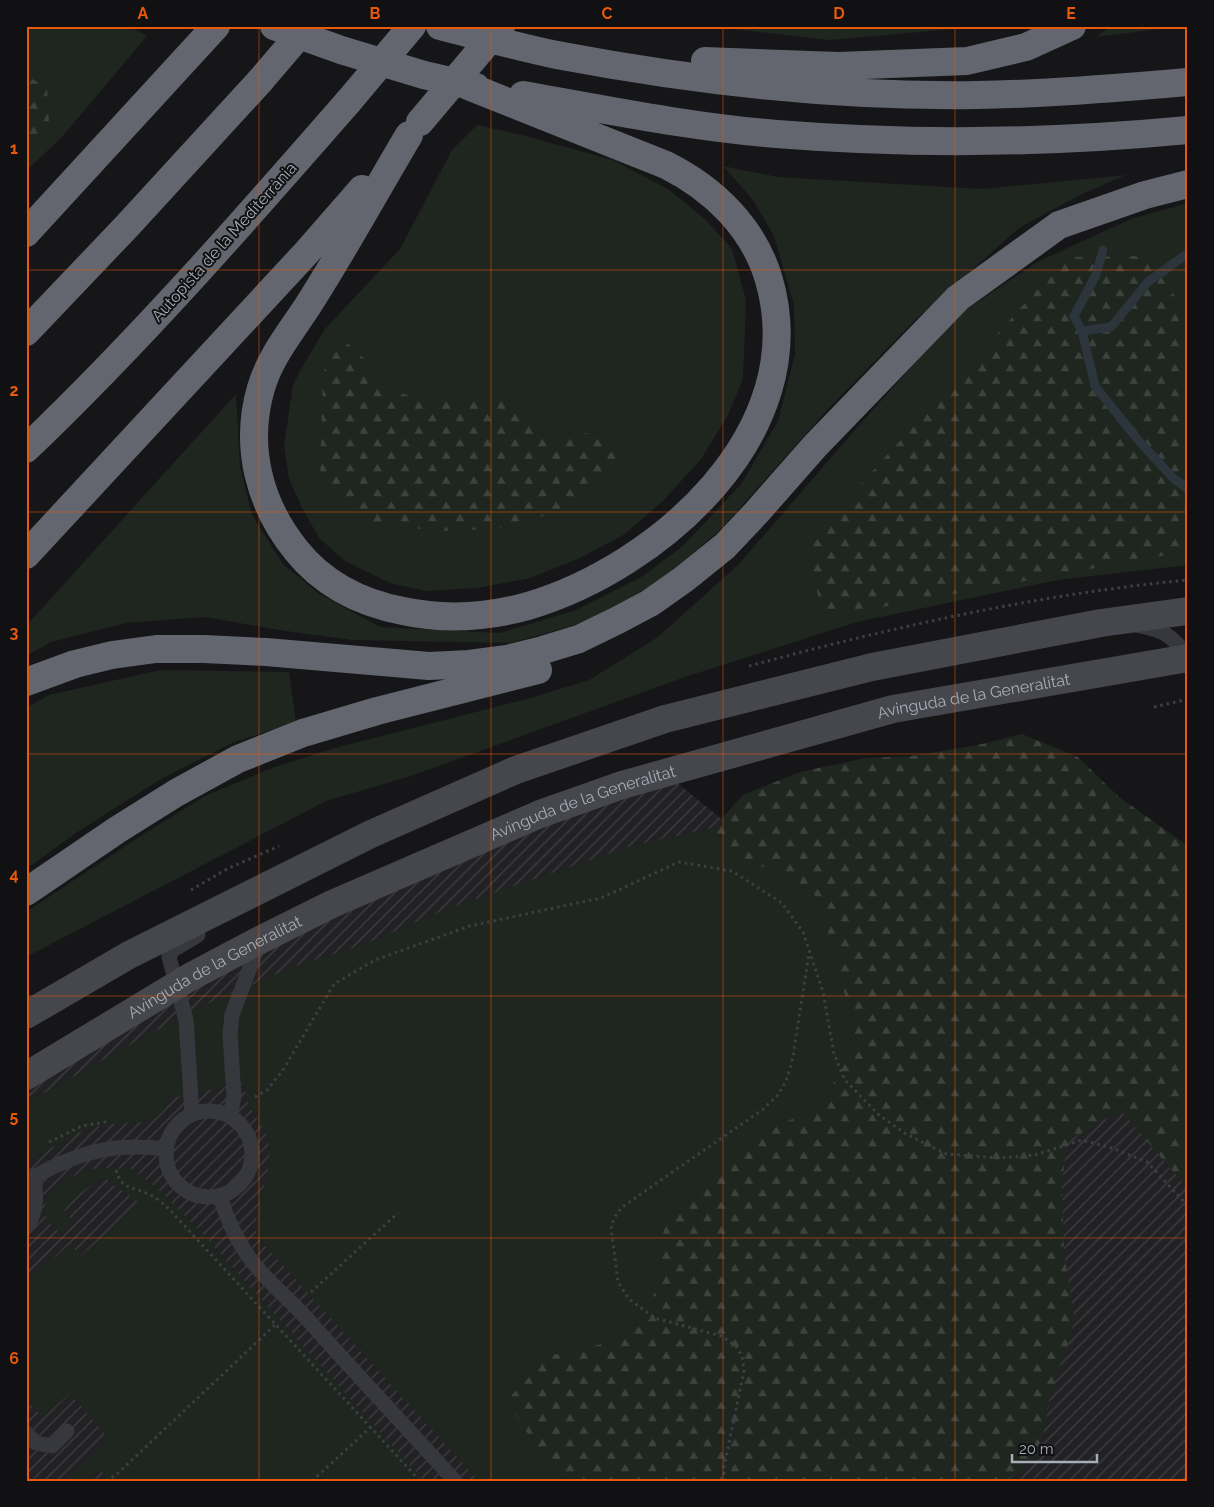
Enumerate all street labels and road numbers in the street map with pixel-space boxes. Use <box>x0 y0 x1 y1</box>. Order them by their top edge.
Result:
street label: Autopista de la Mediterrània <box>148 159 300 325</box>
street label: Avinguda de la Generalitat <box>875 669 1072 723</box>
street label: Avinguda de la Generalitat <box>487 761 678 844</box>
street label: Avinguda de la Generalitat <box>124 911 305 1022</box>

